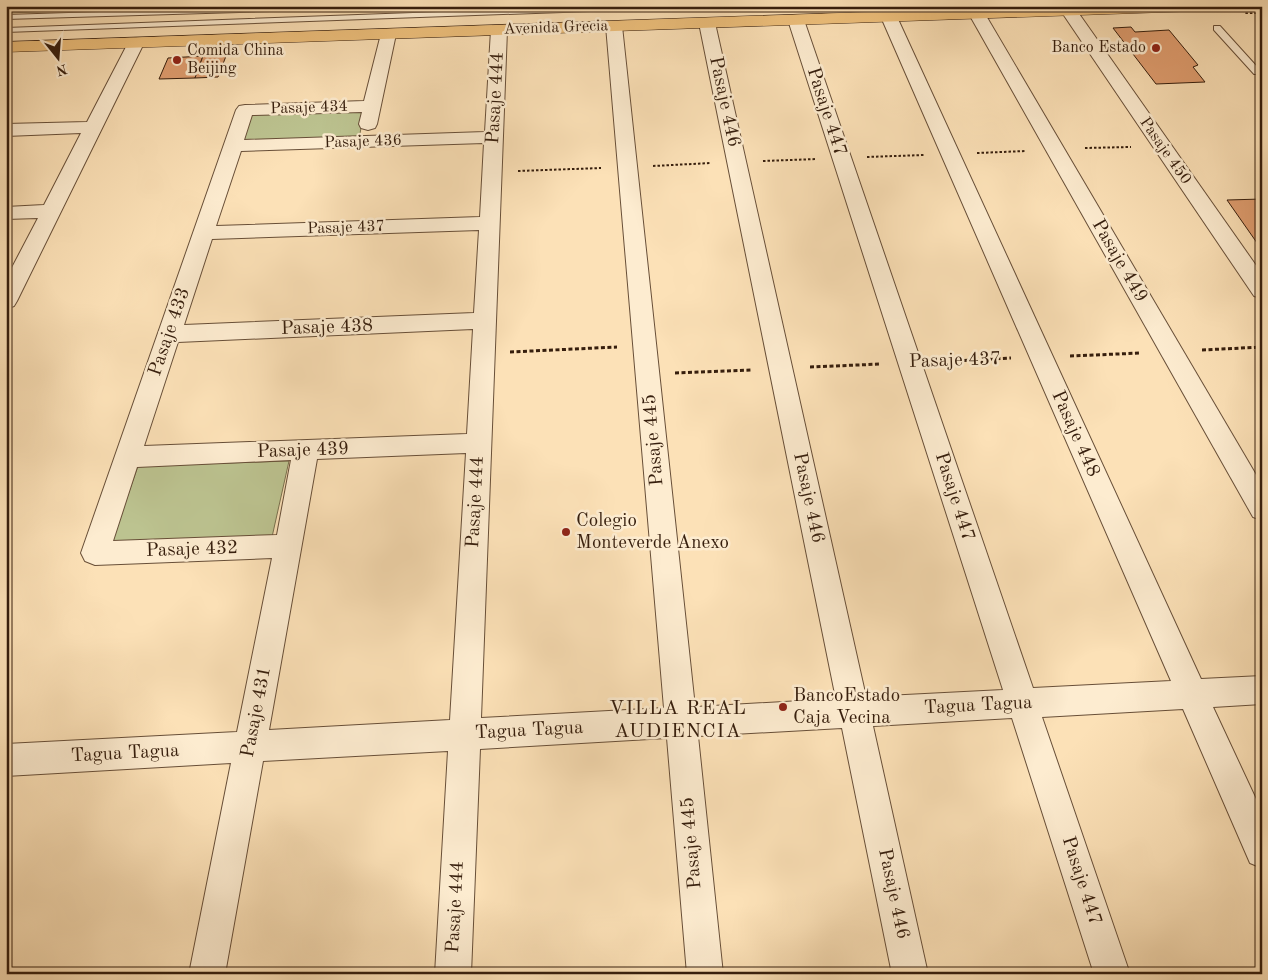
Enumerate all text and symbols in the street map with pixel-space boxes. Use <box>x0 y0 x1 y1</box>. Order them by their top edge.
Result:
street label: Avenida Grecia <box>503 18 609 38</box>
north arrow <box>32 32 82 82</box>
place label: Banco Estado <box>1051 40 1146 56</box>
marker: Banco Estado <box>1150 42 1162 54</box>
place label: Comida China Beijing <box>187 43 284 77</box>
street label: Pasaje 444 <box>484 51 508 145</box>
marker: Comida China Beijing <box>171 54 183 66</box>
street label: Pasaje 446 <box>705 55 743 149</box>
text: N <box>54 61 69 78</box>
street label: Pasaje 447 <box>803 65 849 159</box>
street label: Pasaje 434 <box>270 99 348 117</box>
street label: Pasaje 450 <box>1136 115 1194 187</box>
street label: Pasaje 436 <box>324 133 402 151</box>
street label: Pasaje 449 <box>1088 216 1150 306</box>
street label: Pasaje 437 <box>307 219 385 237</box>
street label: Pasaje 433 <box>146 285 194 379</box>
street label: Pasaje 438 <box>281 317 373 339</box>
street label: Pasaje 437 <box>909 350 1001 372</box>
street label: Pasaje 448 <box>1048 388 1102 480</box>
street label: Pasaje 445 <box>641 393 667 487</box>
street label: Pasaje 439 <box>257 440 349 462</box>
street label: Pasaje 447 <box>931 450 977 544</box>
street label: Pasaje 446 <box>789 451 827 545</box>
street label: Pasaje 444 <box>464 455 488 549</box>
place label: Colegio Monteverde Anexo <box>576 512 729 553</box>
marker: Colegio Monteverde Anexo <box>560 526 572 538</box>
street label: Pasaje 432 <box>146 539 238 561</box>
street label: Pasaje 431 <box>239 665 275 759</box>
place label: BancoEstado Caja Vecina <box>793 687 900 728</box>
street label: Tagua Tagua <box>923 694 1033 718</box>
district label: VILLA REAL AUDIENCIA <box>609 699 747 742</box>
marker: BancoEstado Caja Vecina <box>777 701 789 713</box>
street label: Tagua Tagua <box>474 719 584 743</box>
street label: Tagua Tagua <box>70 742 180 766</box>
street label: Pasaje 445 <box>679 796 705 890</box>
street label: Pasaje 447 <box>1058 834 1104 928</box>
street label: Pasaje 446 <box>874 847 912 941</box>
street label: Pasaje 444 <box>444 860 468 954</box>

